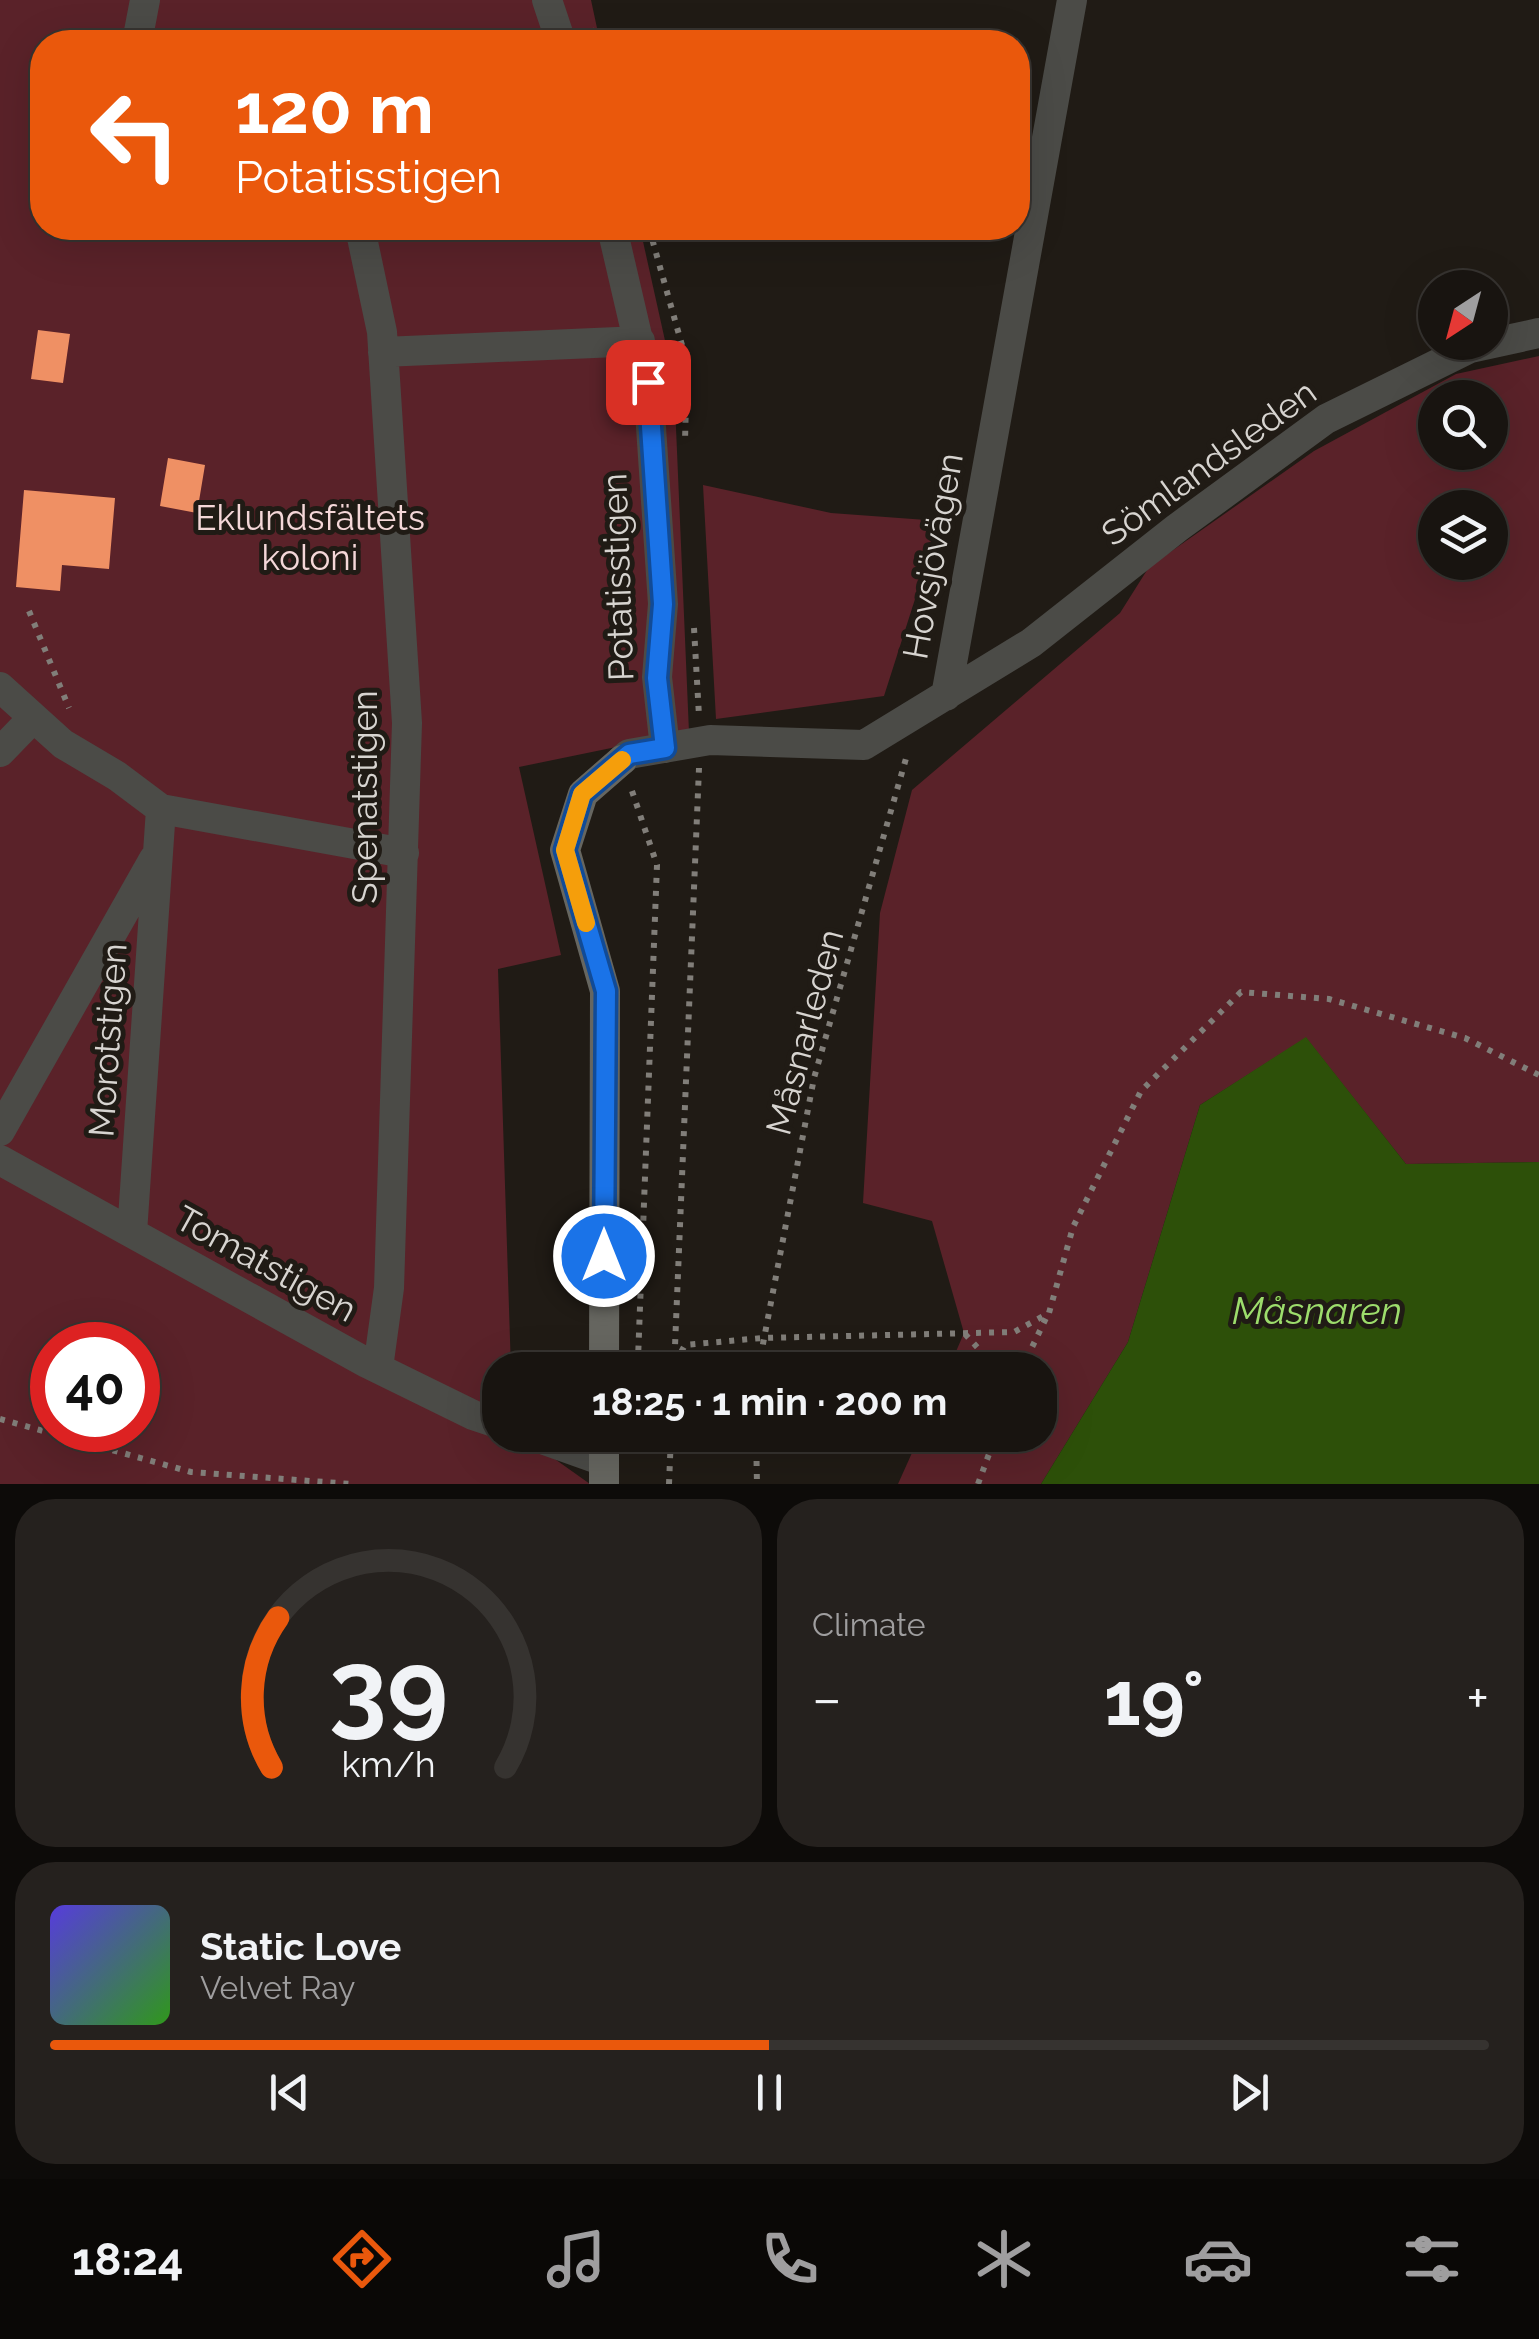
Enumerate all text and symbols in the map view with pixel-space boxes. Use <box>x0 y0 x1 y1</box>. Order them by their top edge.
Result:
text: 120 m <box>235 67 434 149</box>
icon: left <box>70 70 200 200</box>
text: Potatisstigen <box>235 151 502 204</box>
north arrow <box>1418 270 1508 360</box>
map controls <box>1418 270 1508 580</box>
pin <box>606 340 691 425</box>
icon: arrive <box>621 355 676 410</box>
street label: Sömlandsleden <box>1094 371 1324 554</box>
button: search <box>1418 380 1508 470</box>
street label: Hovsjövägen <box>894 450 971 662</box>
street label: Potatisstigen <box>593 472 642 682</box>
button: layers <box>1418 490 1508 580</box>
park label: Eklundsfältets koloni <box>195 497 425 578</box>
street label: Spenatstigen <box>344 690 385 904</box>
street label: Måsnarleden <box>757 925 852 1139</box>
street label: Morotstigen <box>80 942 135 1138</box>
street label: Tomatstigen <box>169 1197 364 1330</box>
position arrow <box>552 1204 656 1308</box>
water label: Måsnaren <box>1232 1288 1402 1333</box>
speed limit sign: 40 <box>30 1322 160 1452</box>
text: 18:25 · 1 min · 200 m <box>592 1379 947 1424</box>
text: Climate <box>812 1606 926 1643</box>
text: 39 <box>329 1627 448 1749</box>
text: 19° <box>1104 1654 1204 1743</box>
text: − <box>812 1666 842 1731</box>
text: + <box>1466 1666 1489 1731</box>
text: km/h <box>341 1743 436 1785</box>
text: Static Love <box>200 1924 401 1969</box>
text: Velvet Ray <box>200 1969 355 2006</box>
icon: previous <box>262 2065 317 2120</box>
icon: pause <box>742 2065 797 2120</box>
icon: next <box>1222 2065 1277 2120</box>
icon: directions <box>327 2224 397 2294</box>
icon: music <box>541 2224 611 2294</box>
icon: phone <box>755 2224 825 2294</box>
icon: climate <box>969 2224 1039 2294</box>
icon: car <box>1183 2224 1253 2294</box>
icon: filters <box>1397 2224 1467 2294</box>
text: 18:24 <box>72 2233 184 2286</box>

